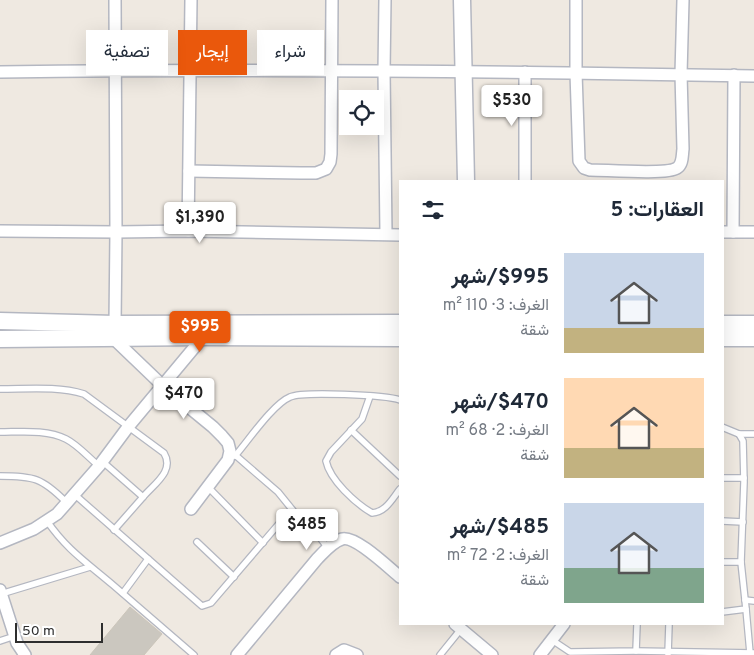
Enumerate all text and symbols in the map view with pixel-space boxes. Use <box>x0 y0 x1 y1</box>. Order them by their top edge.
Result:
chip: تصفية <box>86 30 168 75</box>
chip: إيجار <box>178 30 247 75</box>
chip: شراء <box>257 30 324 75</box>
pin: $530 <box>482 84 542 127</box>
map controls <box>339 90 384 135</box>
button: locate <box>339 90 384 135</box>
text: $530 <box>492 91 532 111</box>
icon: filters <box>419 196 447 224</box>
text: العقارات: 5 <box>610 197 704 224</box>
pin: $1,390 <box>159 202 241 244</box>
text: $1,390 <box>175 208 225 228</box>
text: $995/شهر <box>451 264 549 291</box>
icon: home <box>604 273 664 333</box>
text: الغرف: 3 · 110 m² <box>443 296 549 316</box>
pin: $995 <box>170 310 230 353</box>
text: $995 <box>180 317 220 337</box>
text: شقة <box>520 321 549 341</box>
pin: $470 <box>154 378 214 420</box>
text: $470 <box>164 384 204 404</box>
text: $470/شهر <box>451 389 549 416</box>
icon: home <box>604 398 664 458</box>
text: الغرف: 2 · 68 m² <box>445 421 549 441</box>
text: شقة <box>520 446 549 466</box>
pin: $485 <box>277 508 337 551</box>
text: $485/شهر <box>450 514 549 541</box>
text: $485 <box>287 515 327 535</box>
icon: home <box>604 523 664 583</box>
text: الغرف: 2 · 72 m² <box>447 546 549 566</box>
text: شقة <box>520 571 549 591</box>
scale bar <box>15 620 102 643</box>
text: 50 m <box>22 623 55 640</box>

